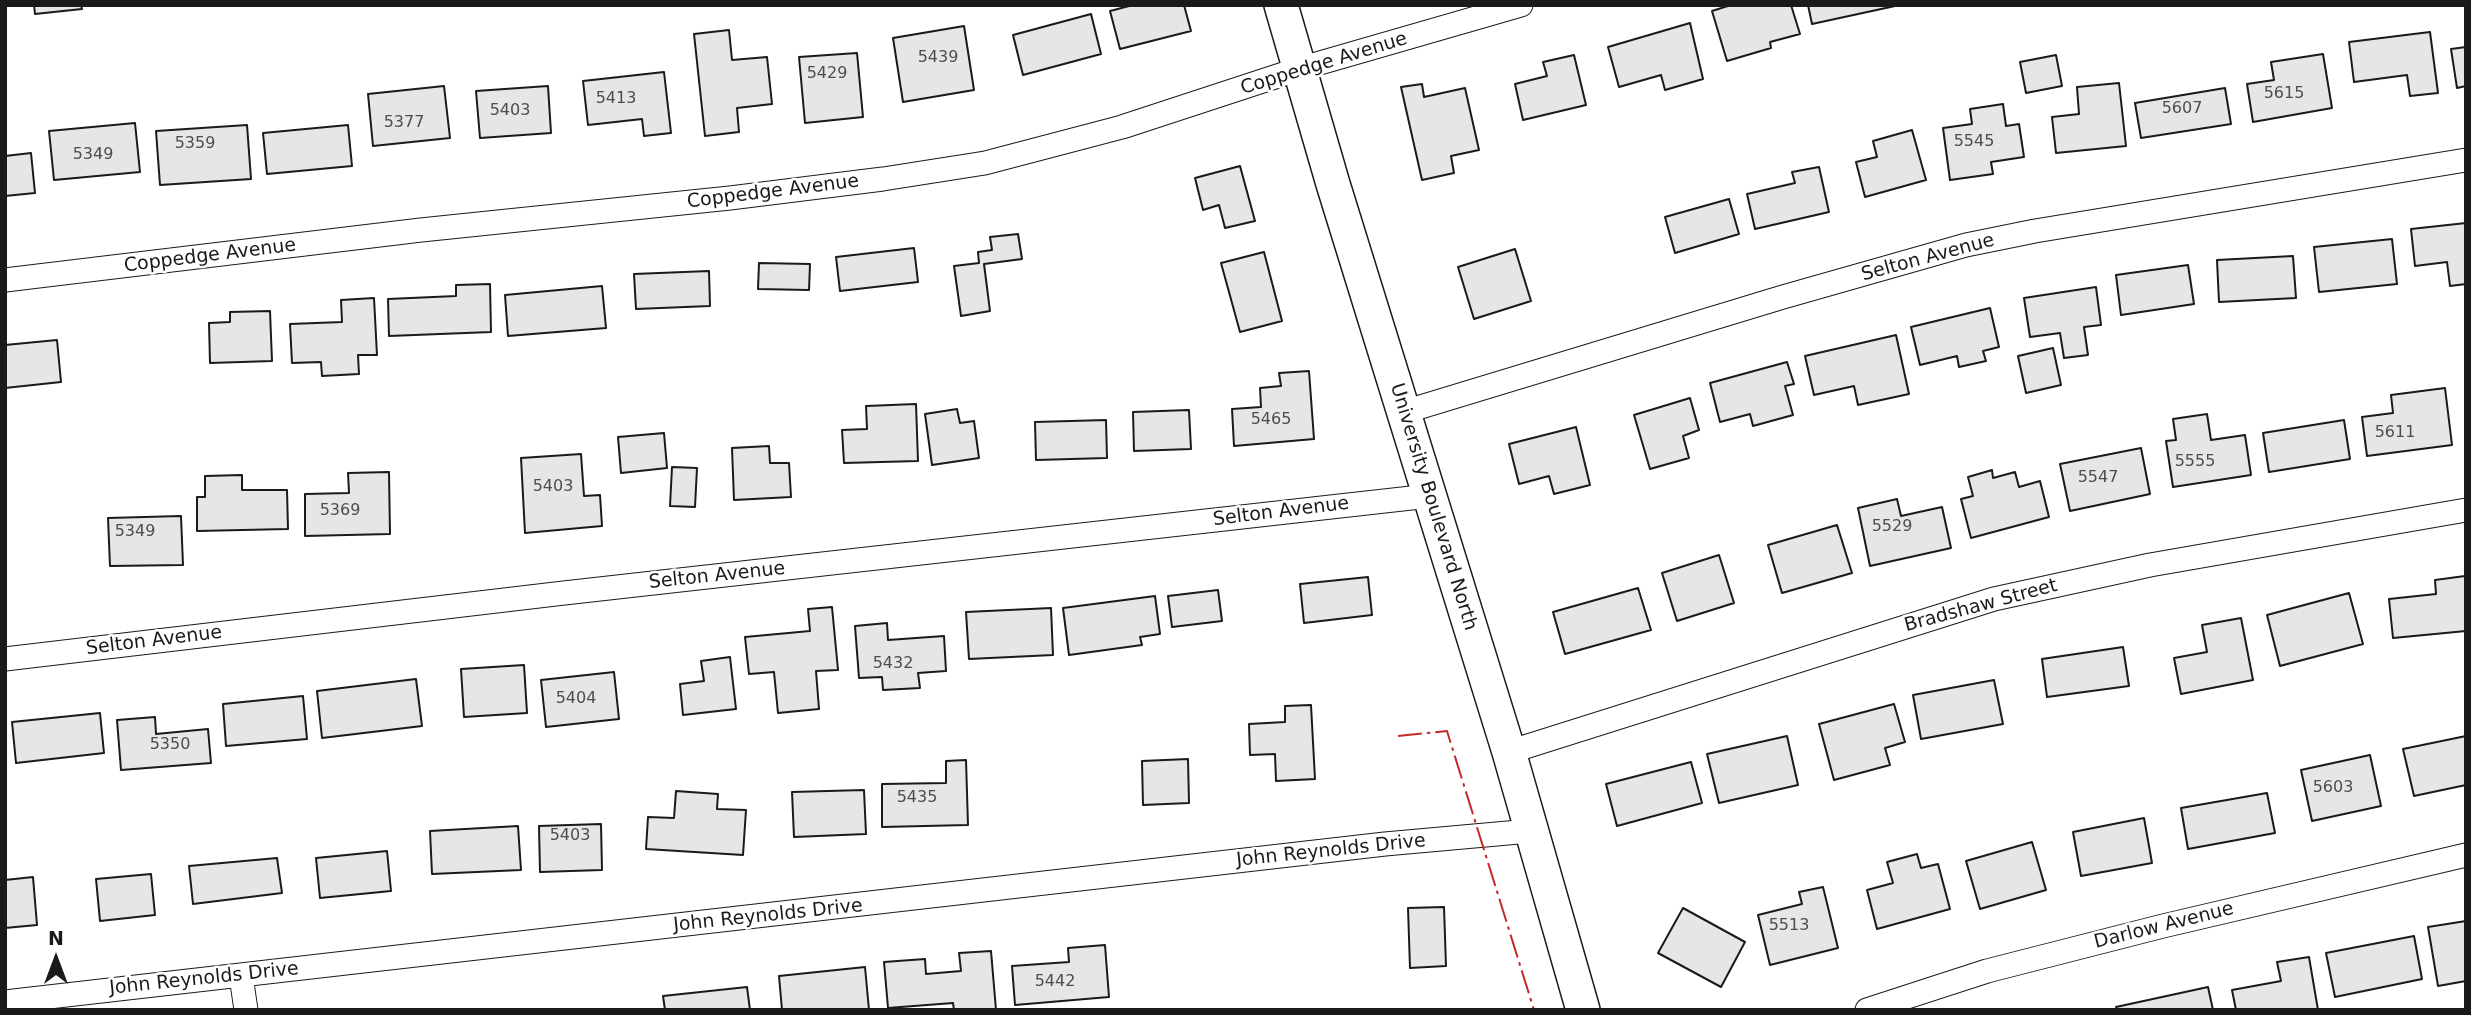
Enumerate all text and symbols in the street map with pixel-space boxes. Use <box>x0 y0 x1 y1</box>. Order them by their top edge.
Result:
street label: Coppedge Avenue <box>1238 28 1410 100</box>
house number: 5439 <box>918 48 958 68</box>
house number: 5429 <box>807 64 847 84</box>
house number: 5615 <box>2264 84 2304 104</box>
house number: 5413 <box>596 89 636 109</box>
house number: 5607 <box>2162 99 2202 119</box>
house number: 5403 <box>490 101 530 121</box>
house number: 5377 <box>384 113 424 133</box>
house number: 5545 <box>1954 132 1994 152</box>
house number: 5359 <box>175 134 215 154</box>
house number: 5349 <box>73 145 113 165</box>
street label: Coppedge Avenue <box>686 170 860 214</box>
street label: Selton Avenue <box>1859 229 1997 287</box>
street label: Coppedge Avenue <box>123 234 297 278</box>
street label: University Boulevard North <box>1385 381 1481 633</box>
house number: 5465 <box>1251 410 1291 430</box>
house number: 5611 <box>2375 423 2415 443</box>
house number: 5555 <box>2175 452 2215 472</box>
house number: 5547 <box>2078 468 2118 488</box>
house number: 5403 <box>533 477 573 497</box>
street label: Selton Avenue <box>1212 492 1350 532</box>
house number: 5369 <box>320 501 360 521</box>
house number: 5529 <box>1872 517 1912 537</box>
house number: 5349 <box>115 522 155 542</box>
street label: Selton Avenue <box>648 558 786 594</box>
street label: Bradshaw Street <box>1902 575 2060 637</box>
street label: Selton Avenue <box>85 621 223 661</box>
house number: 5432 <box>873 654 913 674</box>
house number: 5404 <box>556 689 596 709</box>
house number: 5350 <box>150 735 190 755</box>
house number: 5603 <box>2313 778 2353 798</box>
house number: 5435 <box>897 788 937 808</box>
house number: 5403 <box>550 826 590 846</box>
street label: John Reynolds Drive <box>1235 830 1427 872</box>
street label: John Reynolds Drive <box>672 895 864 937</box>
street label: Darlow Avenue <box>2092 898 2236 954</box>
house number: 5513 <box>1769 916 1809 936</box>
north arrow <box>21 924 91 994</box>
text: N <box>48 927 64 949</box>
street label: John Reynolds Drive <box>108 958 300 1000</box>
house number: 5442 <box>1035 972 1075 992</box>

